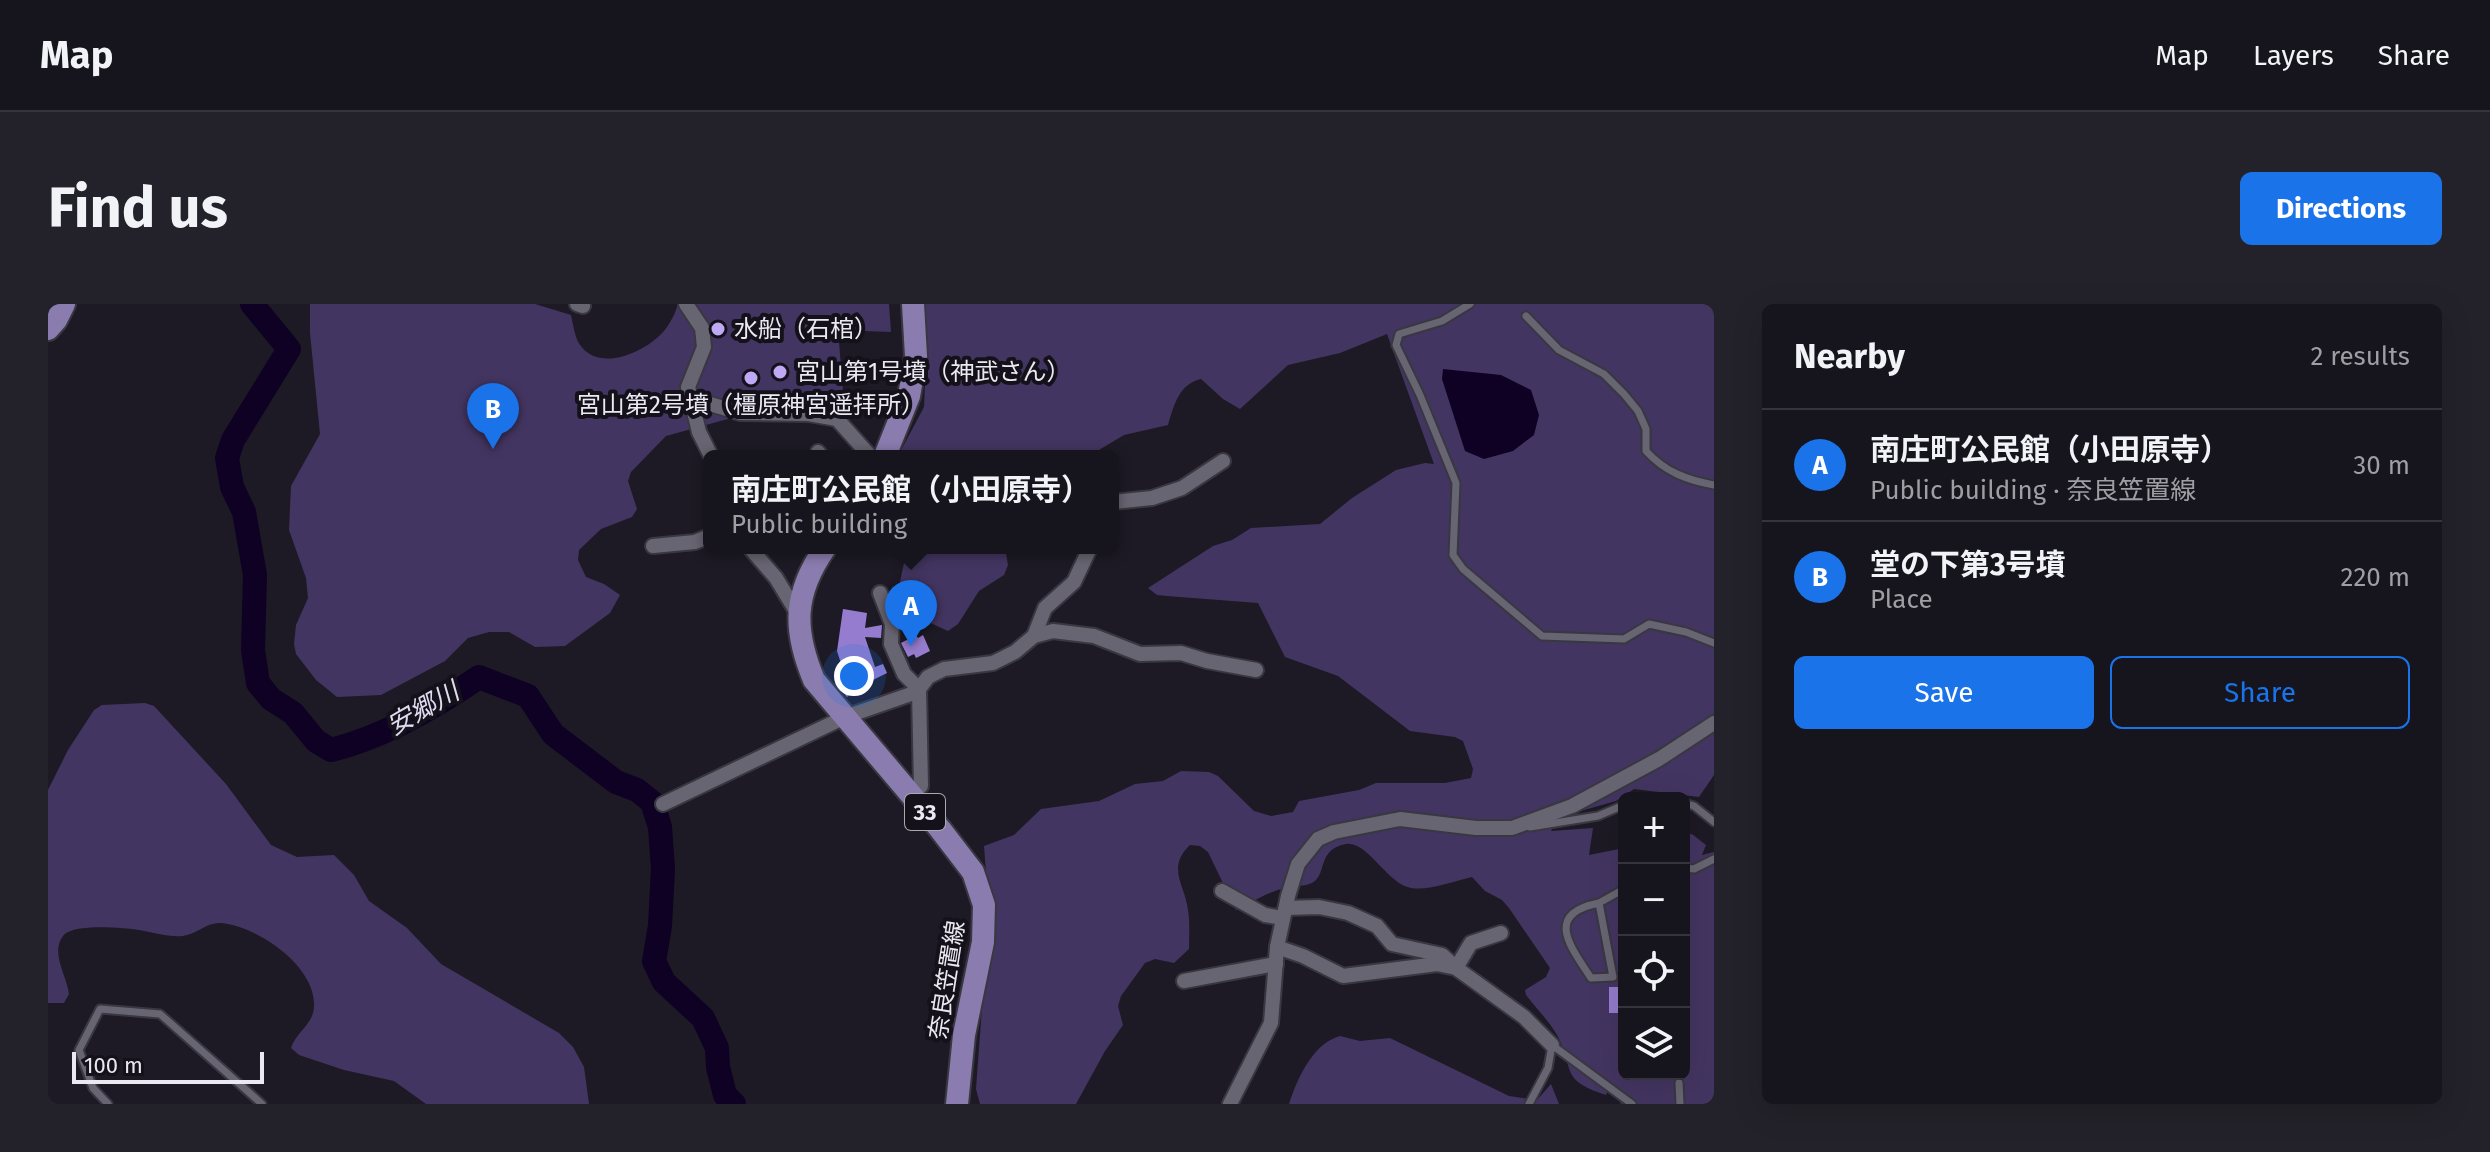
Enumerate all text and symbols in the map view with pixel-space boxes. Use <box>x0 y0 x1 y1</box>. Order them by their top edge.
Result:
text: Map <box>40 32 113 78</box>
text: Map <box>2155 39 2209 72</box>
text: Layers <box>2253 39 2334 72</box>
text: Share <box>2378 39 2450 72</box>
button: Directions <box>2240 172 2442 245</box>
text: Find us <box>48 175 228 242</box>
place label: 水船（石棺） <box>734 315 878 343</box>
marker: 水船（石棺） <box>709 320 727 338</box>
text: Nearby <box>1794 336 1905 377</box>
text: 2 results <box>2310 341 2410 372</box>
place label: 宮山第1号墳（神武さん） <box>796 358 1070 386</box>
marker: 宮山第1号墳（神武さん） <box>771 363 789 381</box>
marker: 宮山第2号墳（橿原神宮遥拝所） <box>742 369 760 387</box>
pin: B <box>467 383 519 449</box>
place label: 宮山第2号墳（橿原神宮遥拝所） <box>577 391 925 419</box>
text: 南庄町公民館（小田原寺） <box>1870 432 2230 468</box>
popup <box>703 450 1119 554</box>
text: A <box>1812 450 1828 481</box>
text: 30 m <box>2353 450 2410 481</box>
text: 南庄町公民館（小田原寺） <box>731 472 1091 508</box>
text: Public building · 奈良笠置線 <box>1870 475 2196 506</box>
text: Public building <box>731 509 907 540</box>
text: 堂の下第3号墳 <box>1870 547 2066 583</box>
text: B <box>1812 562 1828 593</box>
text: 220 m <box>2341 562 2410 593</box>
pin: A <box>885 580 937 646</box>
text: Place <box>1870 584 1933 615</box>
your location <box>834 656 874 696</box>
button: Save <box>1794 656 2094 729</box>
button: Share <box>2110 656 2410 729</box>
water label: 安郷川 <box>381 675 467 742</box>
map controls <box>1618 792 1690 1080</box>
button: + <box>1618 792 1690 864</box>
road number: 33 <box>905 794 945 830</box>
button: − <box>1618 864 1690 936</box>
street label: 奈良笠置線 <box>924 919 970 1041</box>
button: locate <box>1618 936 1690 1008</box>
button: layers <box>1618 1008 1690 1080</box>
scale bar <box>72 1048 264 1084</box>
text: 100 m <box>84 1052 143 1079</box>

